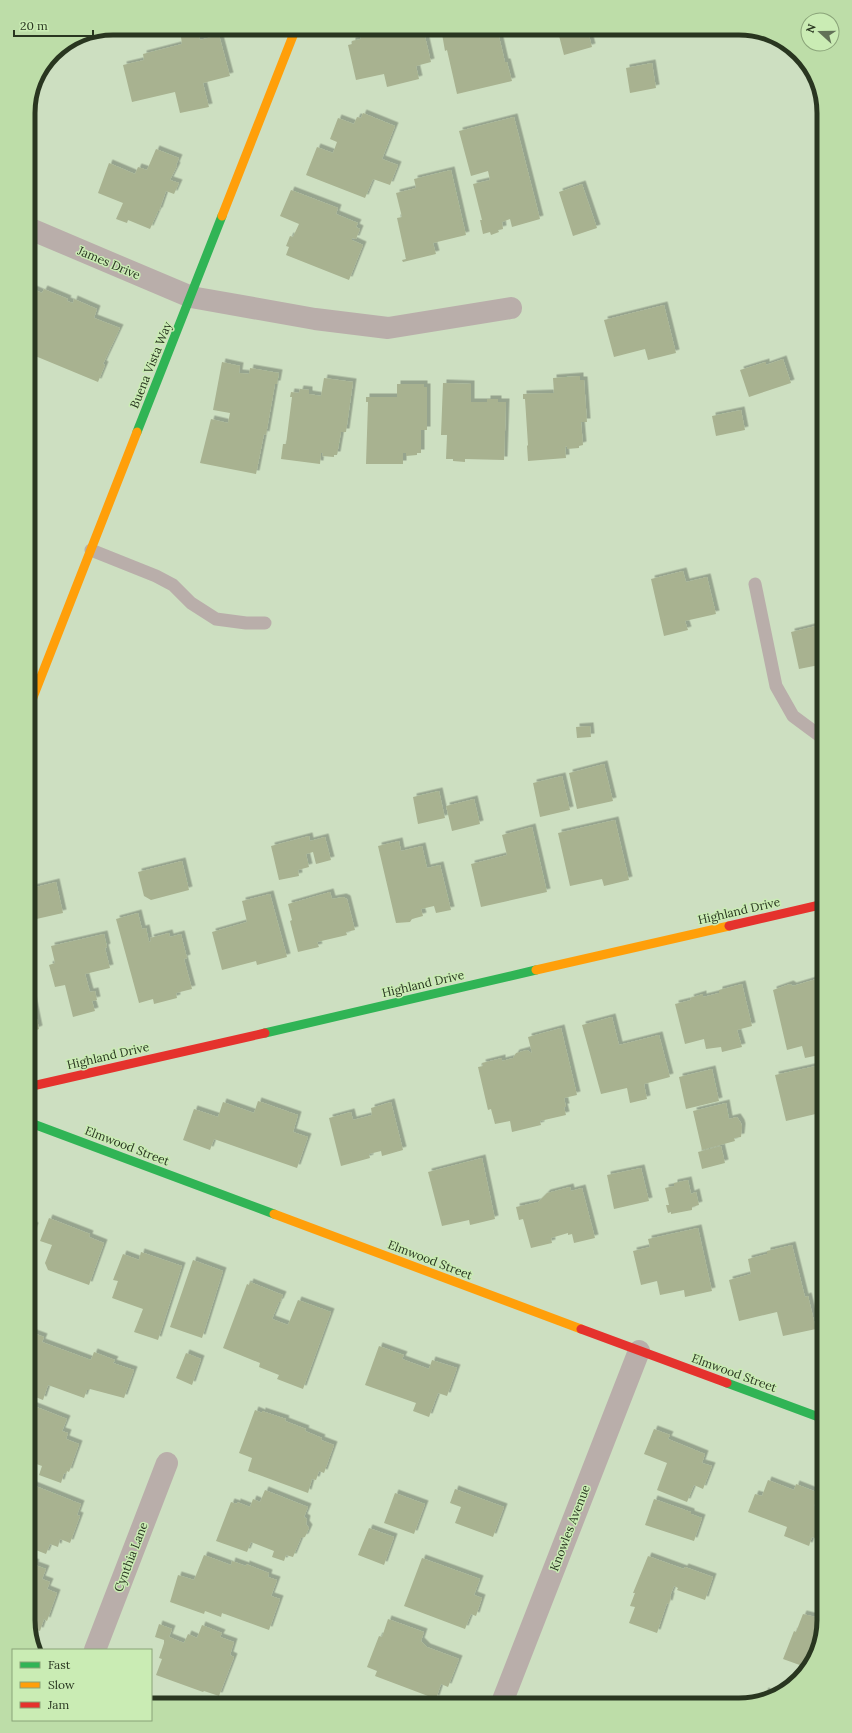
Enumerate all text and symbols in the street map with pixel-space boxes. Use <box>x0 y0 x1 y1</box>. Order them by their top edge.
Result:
scale bar <box>14 12 93 38</box>
north arrow <box>800 12 840 52</box>
text: 20 m <box>20 18 48 33</box>
text: N <box>803 21 819 35</box>
street label: James Drive <box>75 242 143 283</box>
street label: Buena Vista Way <box>126 319 175 410</box>
street label: Highland Drive <box>696 894 782 927</box>
street label: Highland Drive <box>380 967 466 1000</box>
street label: Highland Drive <box>65 1039 151 1072</box>
street label: Elmwood Street <box>83 1123 172 1169</box>
street label: Elmwood Street <box>386 1237 475 1283</box>
street label: Elmwood Street <box>690 1350 779 1395</box>
street label: Knowles Avenue <box>546 1482 593 1573</box>
street label: Cynthia Lane <box>110 1519 151 1594</box>
legend <box>12 1649 152 1721</box>
text: Fast <box>48 1657 71 1672</box>
text: Slow <box>48 1677 75 1692</box>
text: Jam <box>47 1697 69 1712</box>

